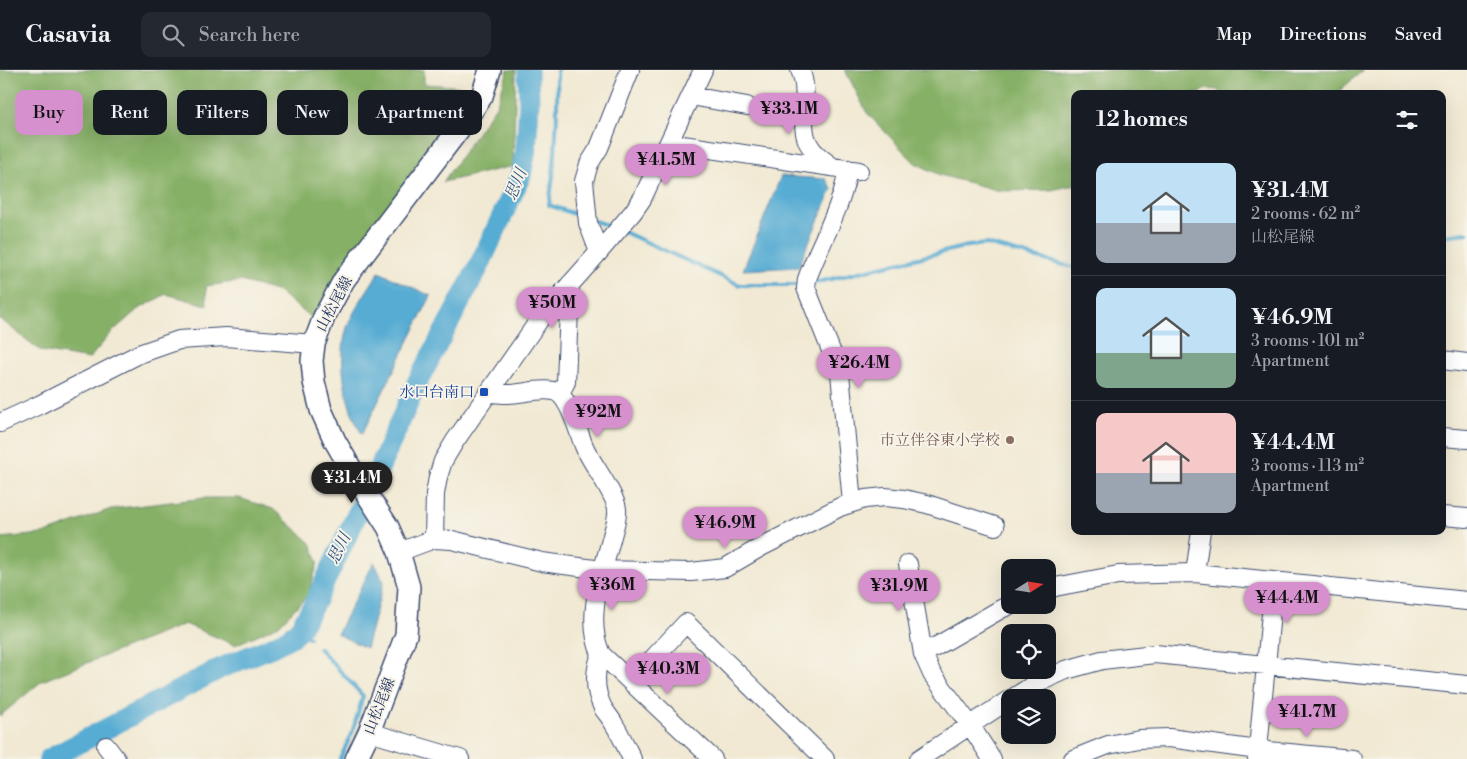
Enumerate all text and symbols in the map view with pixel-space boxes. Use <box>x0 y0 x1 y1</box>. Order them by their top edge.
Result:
search box <box>141 12 491 57</box>
text: Casavia <box>25 20 111 50</box>
icon: search <box>159 21 187 49</box>
text: Search here <box>199 23 300 47</box>
text: Map <box>1216 23 1252 46</box>
text: Directions <box>1280 23 1367 46</box>
text: Saved <box>1395 23 1442 46</box>
chip: Buy <box>15 90 83 135</box>
chip: Rent <box>93 90 167 135</box>
chip: Filters <box>177 90 267 135</box>
chip: New <box>277 90 348 135</box>
chip: Apartment <box>358 90 482 135</box>
pin: ¥33.1M <box>748 92 830 135</box>
text: ¥33.1M <box>760 99 818 119</box>
icon: filters <box>1393 106 1421 134</box>
text: 12 homes <box>1096 107 1188 133</box>
pin: ¥41.5M <box>625 144 707 186</box>
text: ¥41.5M <box>636 150 696 170</box>
water label: 思川 <box>501 164 532 203</box>
text: ¥31.4M <box>1251 178 1329 204</box>
icon: home <box>1136 183 1196 243</box>
text: 2 rooms · 62 m² <box>1251 204 1360 224</box>
text: 山松尾線 <box>1251 227 1315 247</box>
street label: 山松尾線 <box>312 273 357 335</box>
pin: ¥50M <box>522 286 582 329</box>
text: ¥50M <box>528 293 576 313</box>
text: ¥46.9M <box>1251 305 1333 331</box>
icon: home <box>1136 308 1196 368</box>
text: 3 rooms · 101 m² <box>1251 331 1364 351</box>
pin: ¥26.4M <box>818 346 900 389</box>
text: Apartment <box>1251 351 1330 371</box>
text: ¥26.4M <box>828 353 890 373</box>
place label: 水口台南口 <box>399 383 474 402</box>
marker: 水口台南口 <box>478 386 490 398</box>
pin: ¥92M <box>568 396 628 438</box>
text: ¥92M <box>574 402 622 422</box>
text: ¥44.4M <box>1251 430 1335 456</box>
place label: 市立伴谷東小学校 <box>880 431 1000 450</box>
icon: home <box>1136 433 1196 493</box>
marker: 市立伴谷東小学校 <box>1004 434 1016 446</box>
text: 3 rooms · 113 m² <box>1251 456 1364 476</box>
pin: ¥31.4M <box>311 462 393 504</box>
text: ¥31.4M <box>322 468 382 488</box>
text: Apartment <box>1251 476 1330 496</box>
pin: ¥46.9M <box>684 506 766 549</box>
text: ¥46.9M <box>694 513 756 533</box>
water label: 思川 <box>323 528 356 567</box>
north arrow <box>1001 559 1056 614</box>
map controls <box>1001 559 1056 744</box>
pin: ¥36M <box>582 568 642 611</box>
pin: ¥31.9M <box>858 570 940 612</box>
text: ¥36M <box>589 575 635 595</box>
text: ¥31.9M <box>870 576 928 596</box>
pin: ¥44.4M <box>1246 582 1328 624</box>
text: ¥44.4M <box>1255 588 1319 608</box>
button: locate <box>1001 624 1056 679</box>
pin: ¥40.3M <box>627 652 709 695</box>
text: ¥40.3M <box>636 659 700 679</box>
street label: 山松尾線 <box>359 675 400 738</box>
button: layers <box>1001 689 1056 744</box>
pin: ¥41.7M <box>1266 696 1348 738</box>
text: ¥41.7M <box>1277 702 1337 722</box>

